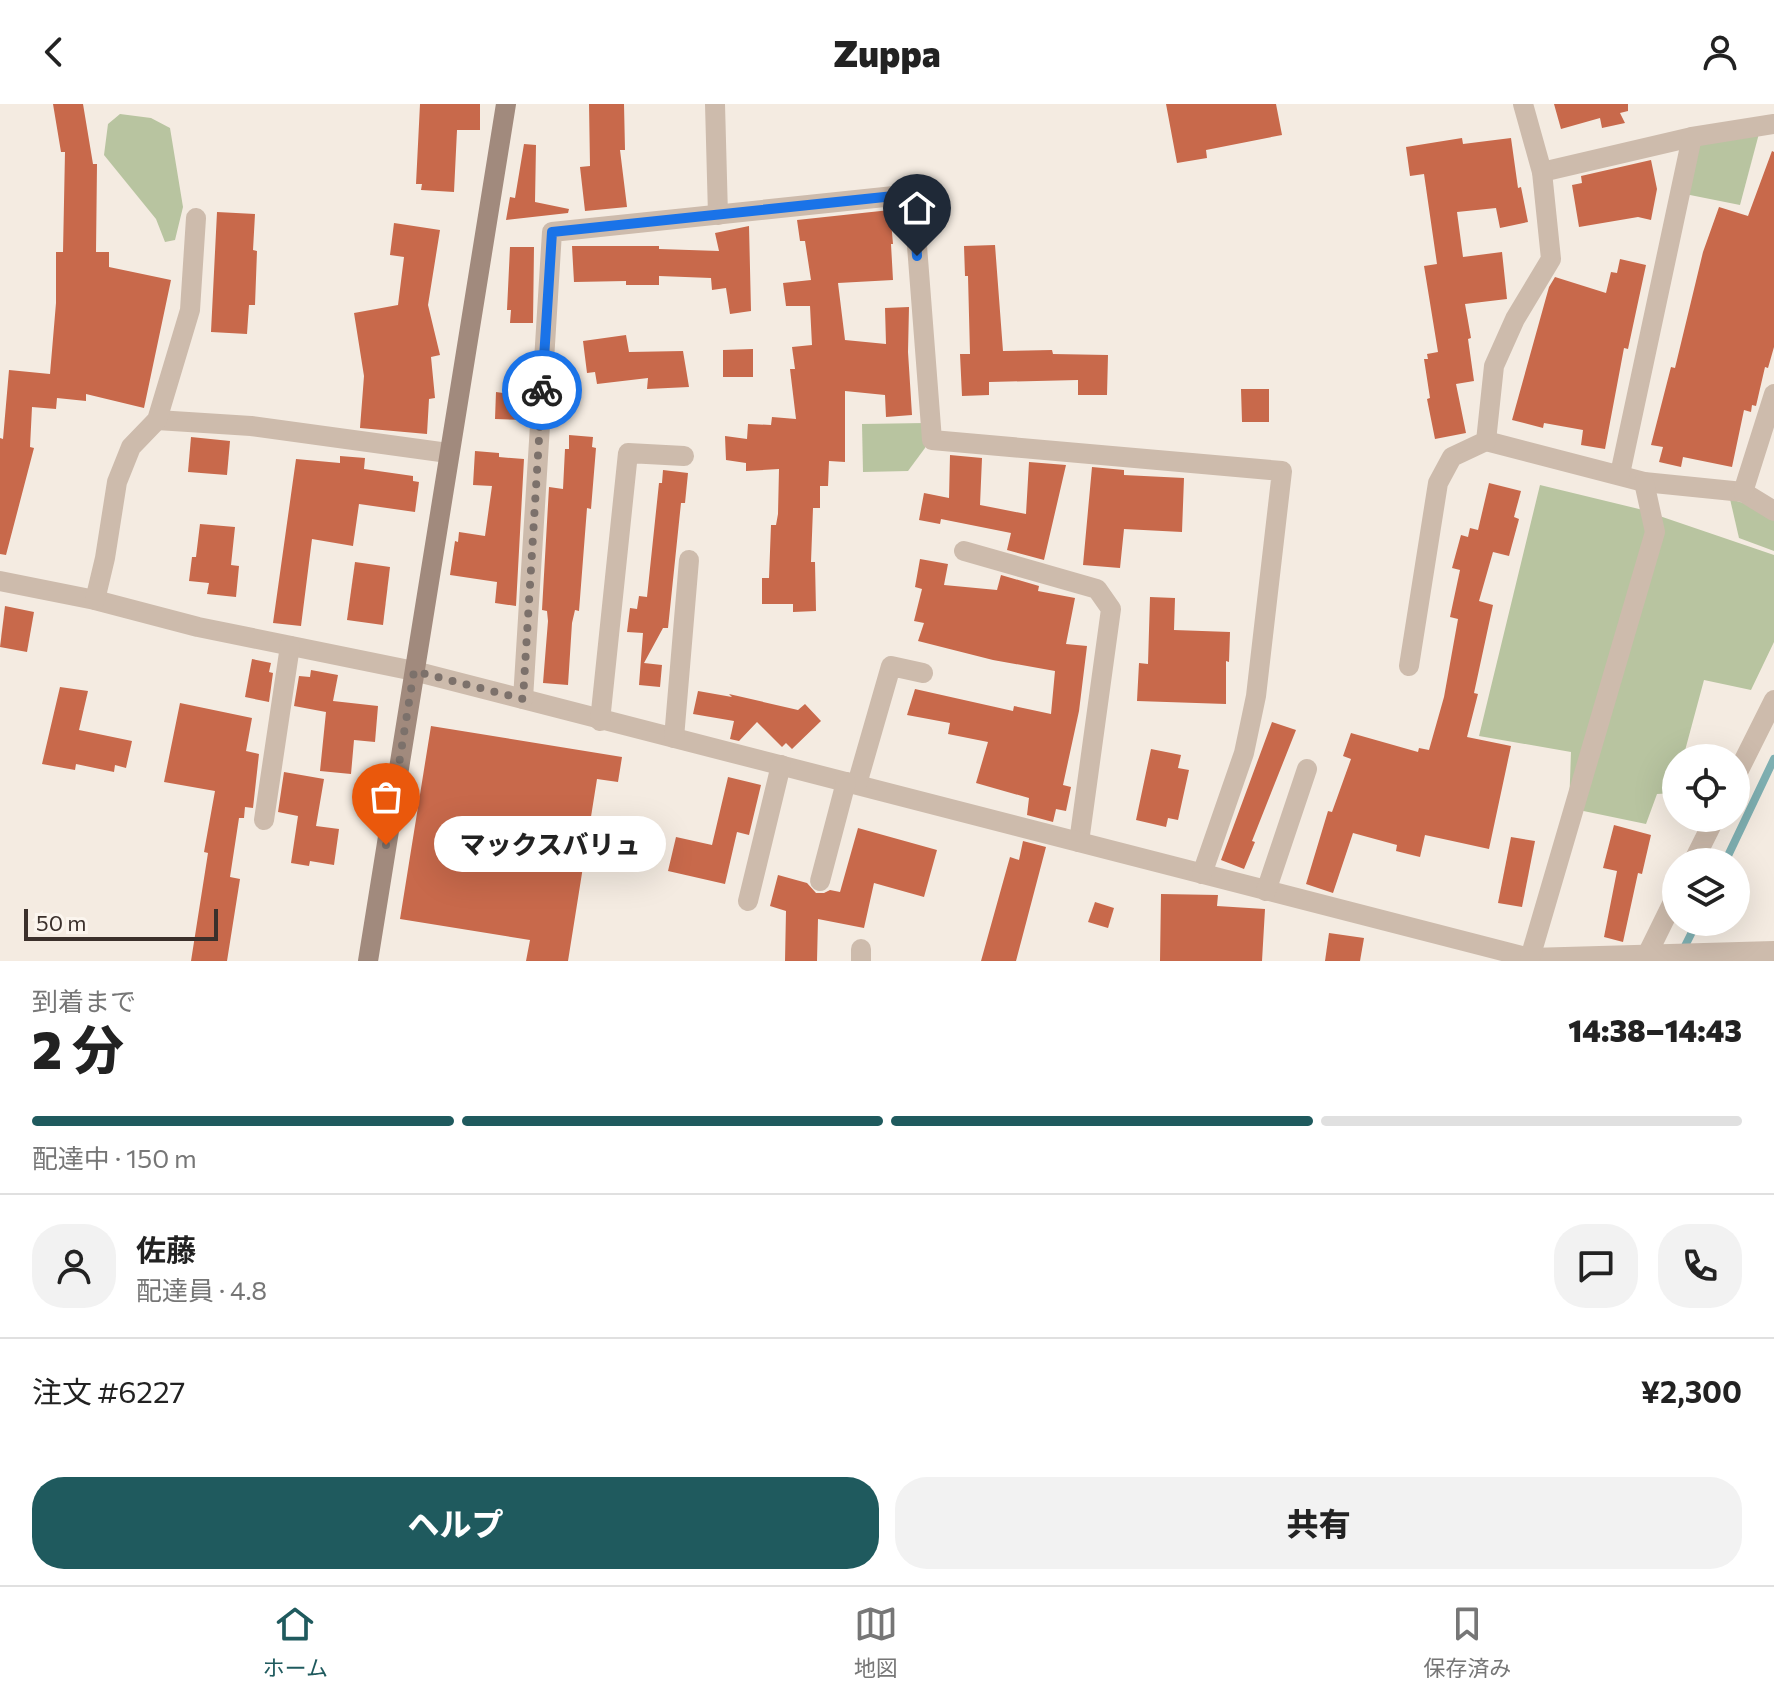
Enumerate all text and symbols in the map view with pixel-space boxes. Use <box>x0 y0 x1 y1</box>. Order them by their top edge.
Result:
icon: back <box>32 30 76 74</box>
text: Zuppa <box>833 30 941 74</box>
icon: person <box>1698 30 1742 74</box>
pin <box>883 174 951 256</box>
icon: home <box>895 186 939 230</box>
courier <box>502 350 582 430</box>
icon: bike <box>520 368 564 412</box>
map controls <box>1662 744 1750 936</box>
button: locate <box>1662 744 1750 832</box>
pin <box>352 763 420 845</box>
icon: bag <box>364 775 408 819</box>
callout: マックスバリュ <box>434 817 666 873</box>
text: マックスバリュ <box>459 828 641 859</box>
button: layers <box>1662 848 1750 936</box>
scale bar <box>24 905 218 941</box>
text: 50 m <box>36 909 86 936</box>
text: 到着まで <box>32 985 136 1016</box>
text: 14:38–14:43 <box>1568 1011 1742 1048</box>
text: 2 分 <box>32 1016 124 1080</box>
text: 配達中 · 150 m <box>32 1142 197 1173</box>
button: person <box>32 1224 116 1308</box>
button: chat <box>1554 1224 1638 1308</box>
button: phone <box>1658 1224 1742 1308</box>
text: 佐藤 <box>136 1230 196 1267</box>
text: 配達員 · 4.8 <box>136 1274 267 1305</box>
text: 注文 #6227 <box>32 1372 185 1409</box>
text: ¥2,300 <box>1641 1372 1742 1409</box>
button: ヘルプ <box>32 1477 879 1569</box>
button: 共有 <box>895 1477 1742 1569</box>
tab: ホーム <box>263 1602 328 1682</box>
tab: 地図 <box>854 1602 898 1682</box>
tab: 保存済み <box>1423 1602 1511 1682</box>

